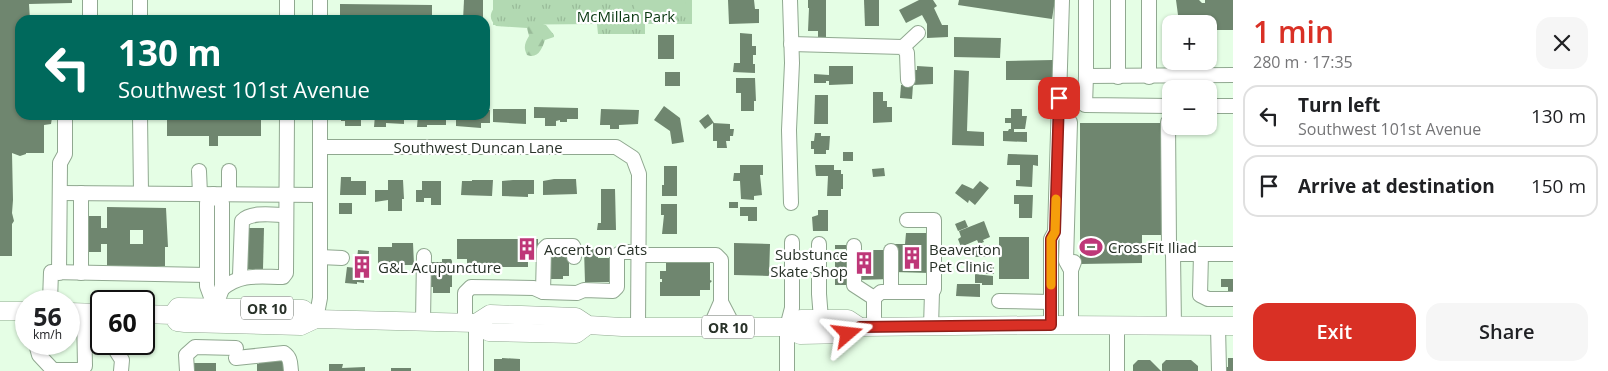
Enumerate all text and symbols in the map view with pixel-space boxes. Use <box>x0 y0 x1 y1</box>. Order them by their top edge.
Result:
park label: McMillan Park <box>577 6 675 26</box>
text: 1 min <box>1253 11 1334 52</box>
map controls <box>1162 15 1217 135</box>
button: + <box>1162 15 1217 70</box>
button: close <box>1536 17 1588 69</box>
text: 130 m <box>118 29 222 76</box>
icon: left <box>35 35 100 100</box>
text: 280 m · 17:35 <box>1253 51 1353 73</box>
text: Southwest 101st Avenue <box>118 74 370 104</box>
pin <box>1038 77 1080 119</box>
button: − <box>1162 80 1217 135</box>
icon: arrive <box>1045 84 1073 112</box>
text: Turn left <box>1298 92 1380 118</box>
icon: left <box>1255 102 1283 130</box>
text: 130 m <box>1531 103 1586 129</box>
text: Southwest 101st Avenue <box>1298 118 1481 140</box>
street label: Southwest Duncan Lane <box>393 137 563 157</box>
icon: arrive <box>1255 172 1283 200</box>
text: Arrive at destination <box>1298 173 1495 199</box>
text: 150 m <box>1531 173 1586 199</box>
sports icon: CrossFit Iliad <box>1078 234 1104 260</box>
building icon: Accent on Cats <box>514 236 540 262</box>
place label: CrossFit Iliad <box>1108 237 1197 257</box>
place label: Accent on Cats <box>544 239 647 259</box>
place label: Beaverton Pet Clinic <box>929 239 1001 276</box>
place label: Substunce Skate Shop <box>770 244 848 281</box>
building icon: Beaverton Pet Clinic <box>899 245 925 271</box>
building icon: Substunce Skate Shop <box>851 250 877 276</box>
building icon: G&L Acupuncture <box>349 254 375 280</box>
place label: G&L Acupuncture <box>378 257 501 277</box>
speed limit sign: 60 <box>90 290 155 355</box>
road number: OR 10 <box>241 296 293 320</box>
text: 56 <box>33 299 62 333</box>
button: Exit <box>1253 303 1416 361</box>
button: Share <box>1426 303 1588 361</box>
position arrow <box>821 307 873 359</box>
road number: OR 10 <box>702 316 754 338</box>
text: km/h <box>33 326 62 343</box>

